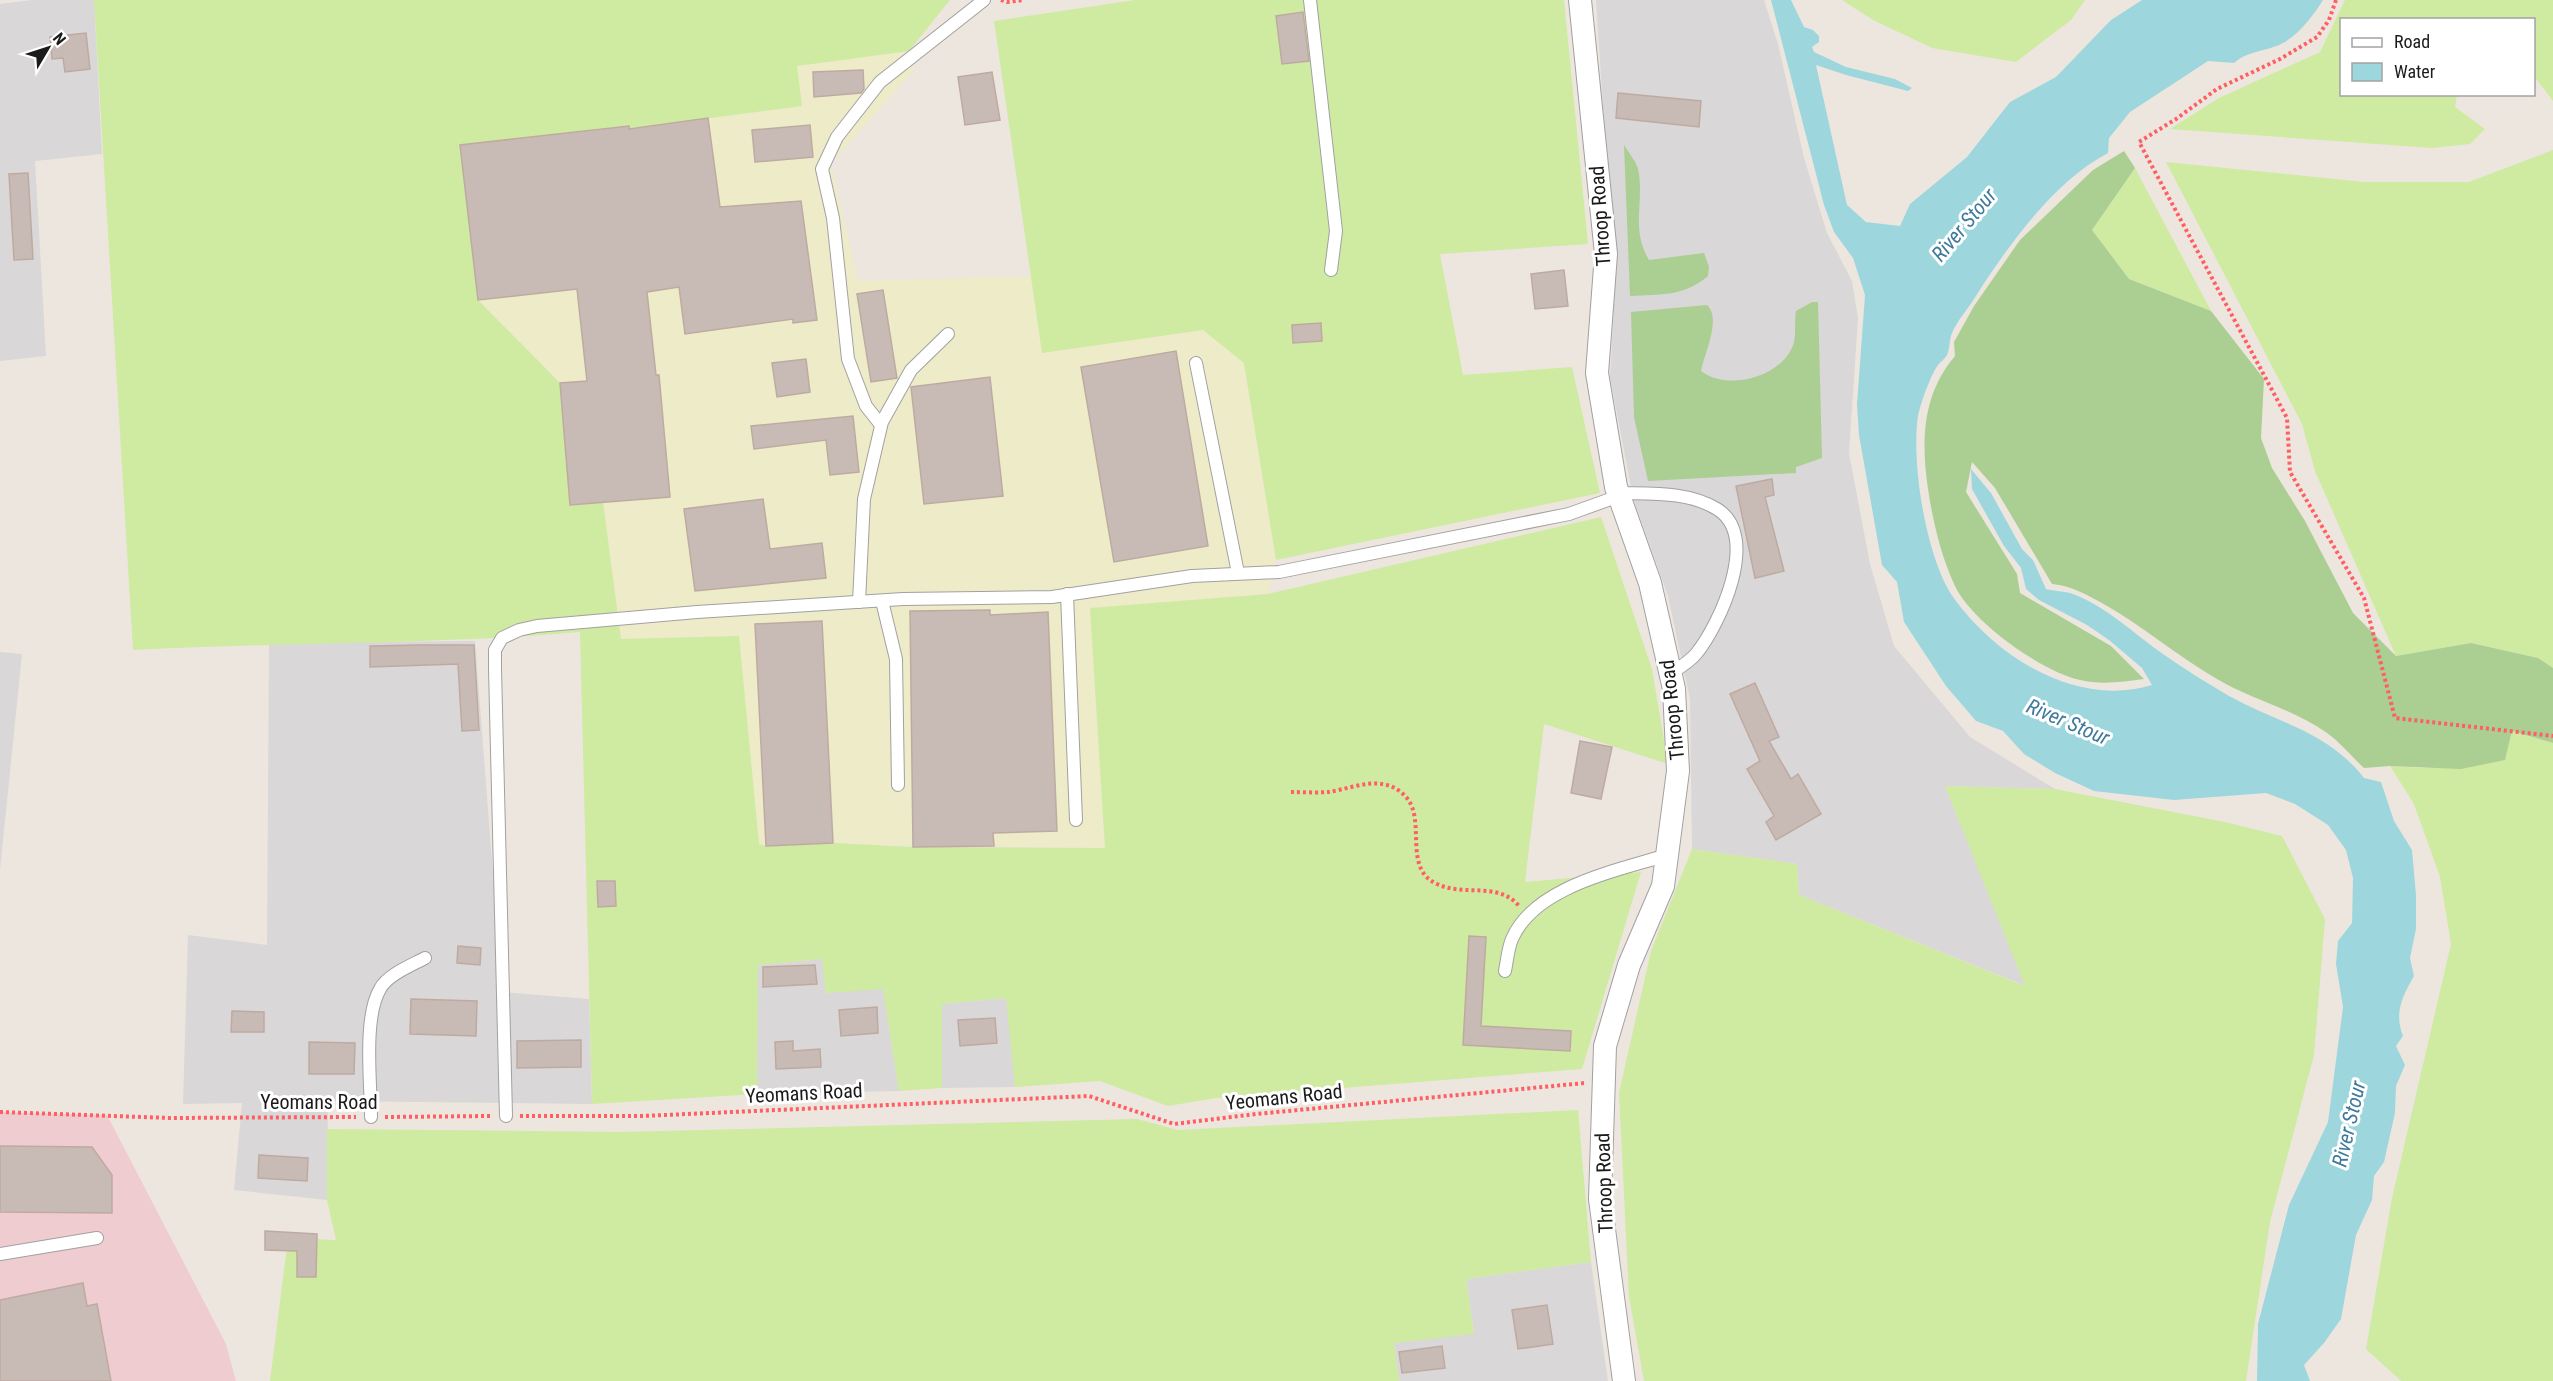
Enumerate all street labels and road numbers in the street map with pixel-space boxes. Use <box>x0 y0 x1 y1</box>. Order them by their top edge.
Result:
street label: Throop Road <box>1585 165 1615 267</box>
street label: Throop Road <box>1655 659 1689 761</box>
street label: Yeomans Road <box>745 1078 863 1108</box>
street label: Yeomans Road <box>1224 1079 1344 1115</box>
street label: Yeomans Road <box>260 1090 378 1114</box>
street label: Throop Road <box>1590 1132 1618 1234</box>

